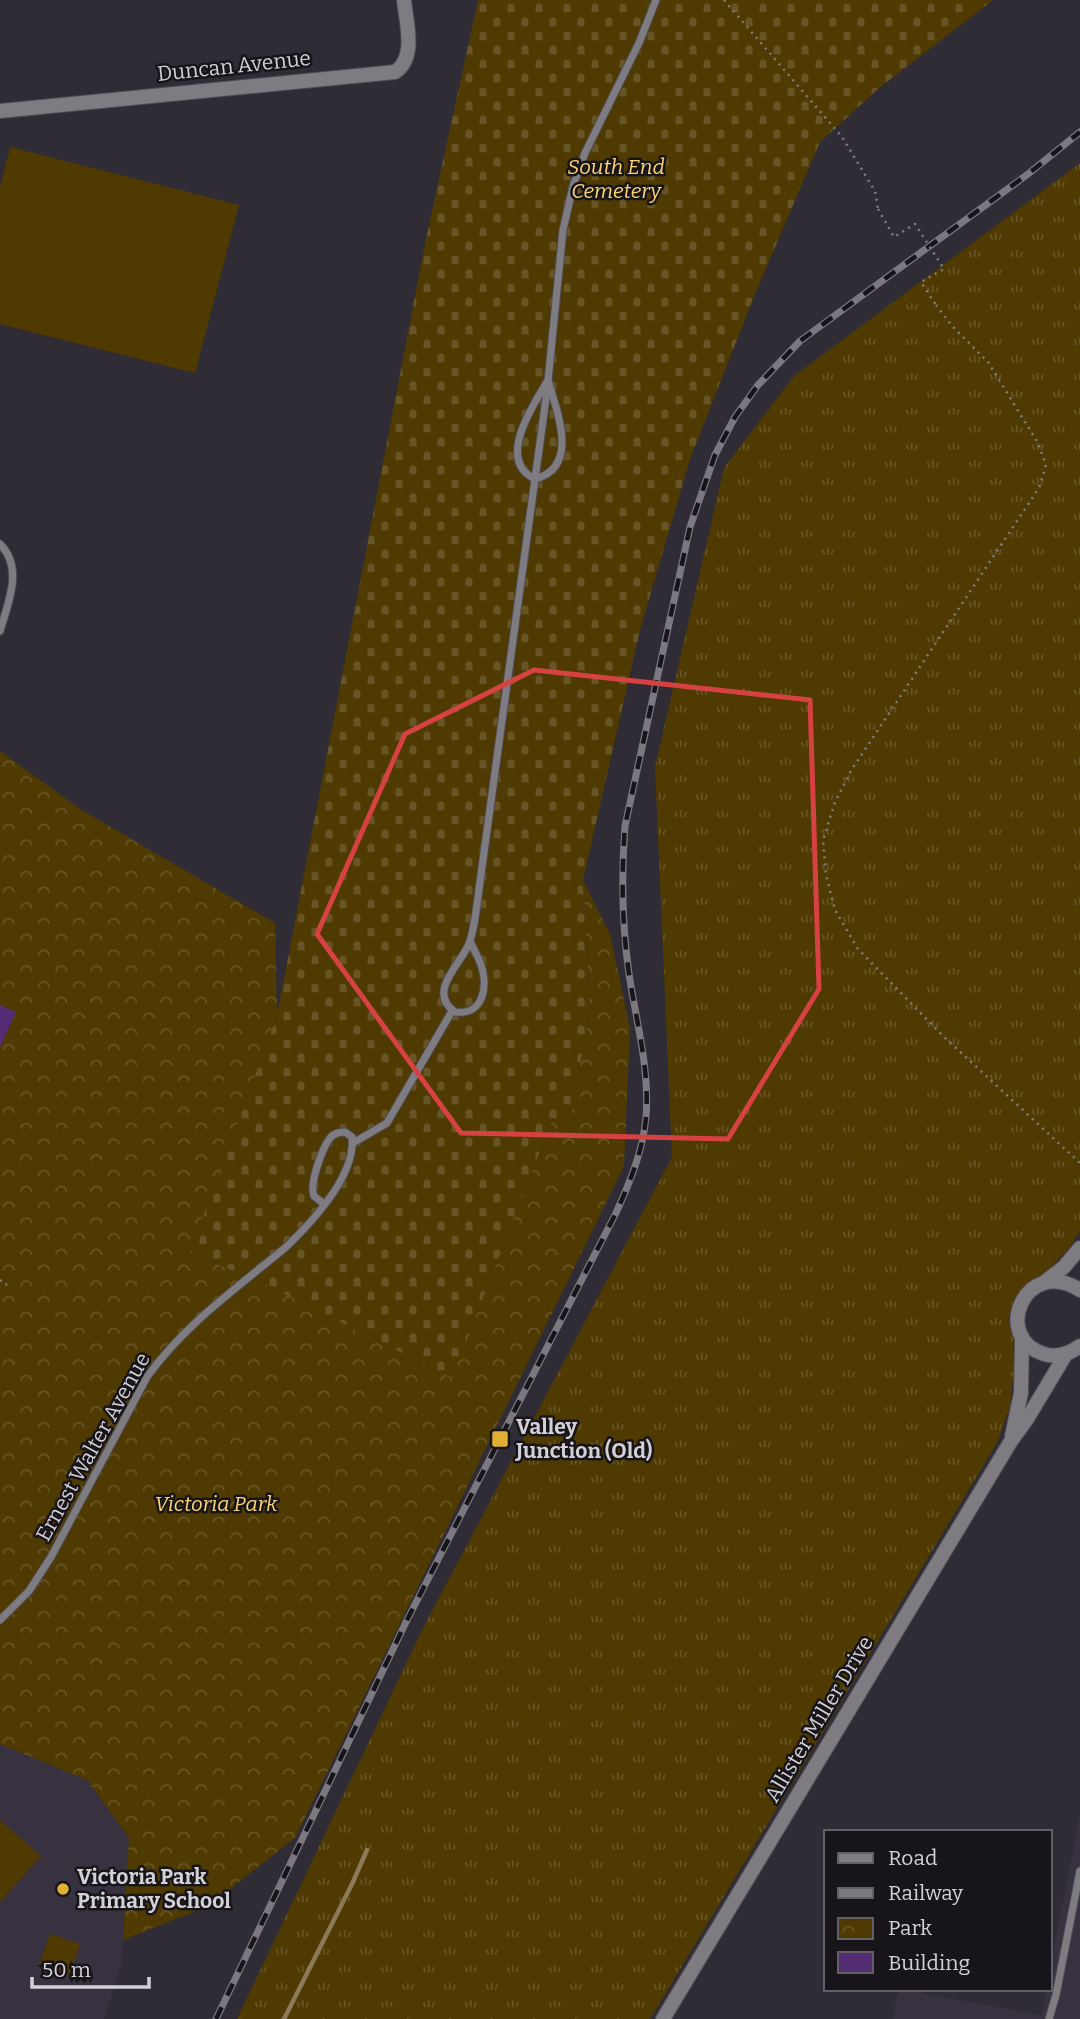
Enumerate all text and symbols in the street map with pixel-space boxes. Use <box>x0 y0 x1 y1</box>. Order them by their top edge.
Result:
street label: Duncan Avenue <box>156 45 312 87</box>
park label: South End Cemetery <box>567 154 665 204</box>
street label: Ernest Walter Avenue <box>30 1348 156 1546</box>
place label: Valley Junction (Old) <box>515 1414 653 1464</box>
marker: Valley Junction (Old) <box>490 1429 510 1449</box>
park label: Victoria Park <box>155 1491 278 1517</box>
street label: Allister Miller Drive <box>759 1631 879 1807</box>
legend <box>824 1830 1052 1991</box>
text: Road <box>888 1845 937 1871</box>
place label: Victoria Park Primary School <box>77 1864 231 1914</box>
text: Railway <box>888 1880 964 1906</box>
marker: Victoria Park Primary School <box>55 1881 71 1897</box>
text: Park <box>888 1915 932 1941</box>
scale bar <box>32 1946 149 1990</box>
text: Building <box>888 1950 971 1976</box>
text: 50 m <box>42 1957 91 1983</box>

